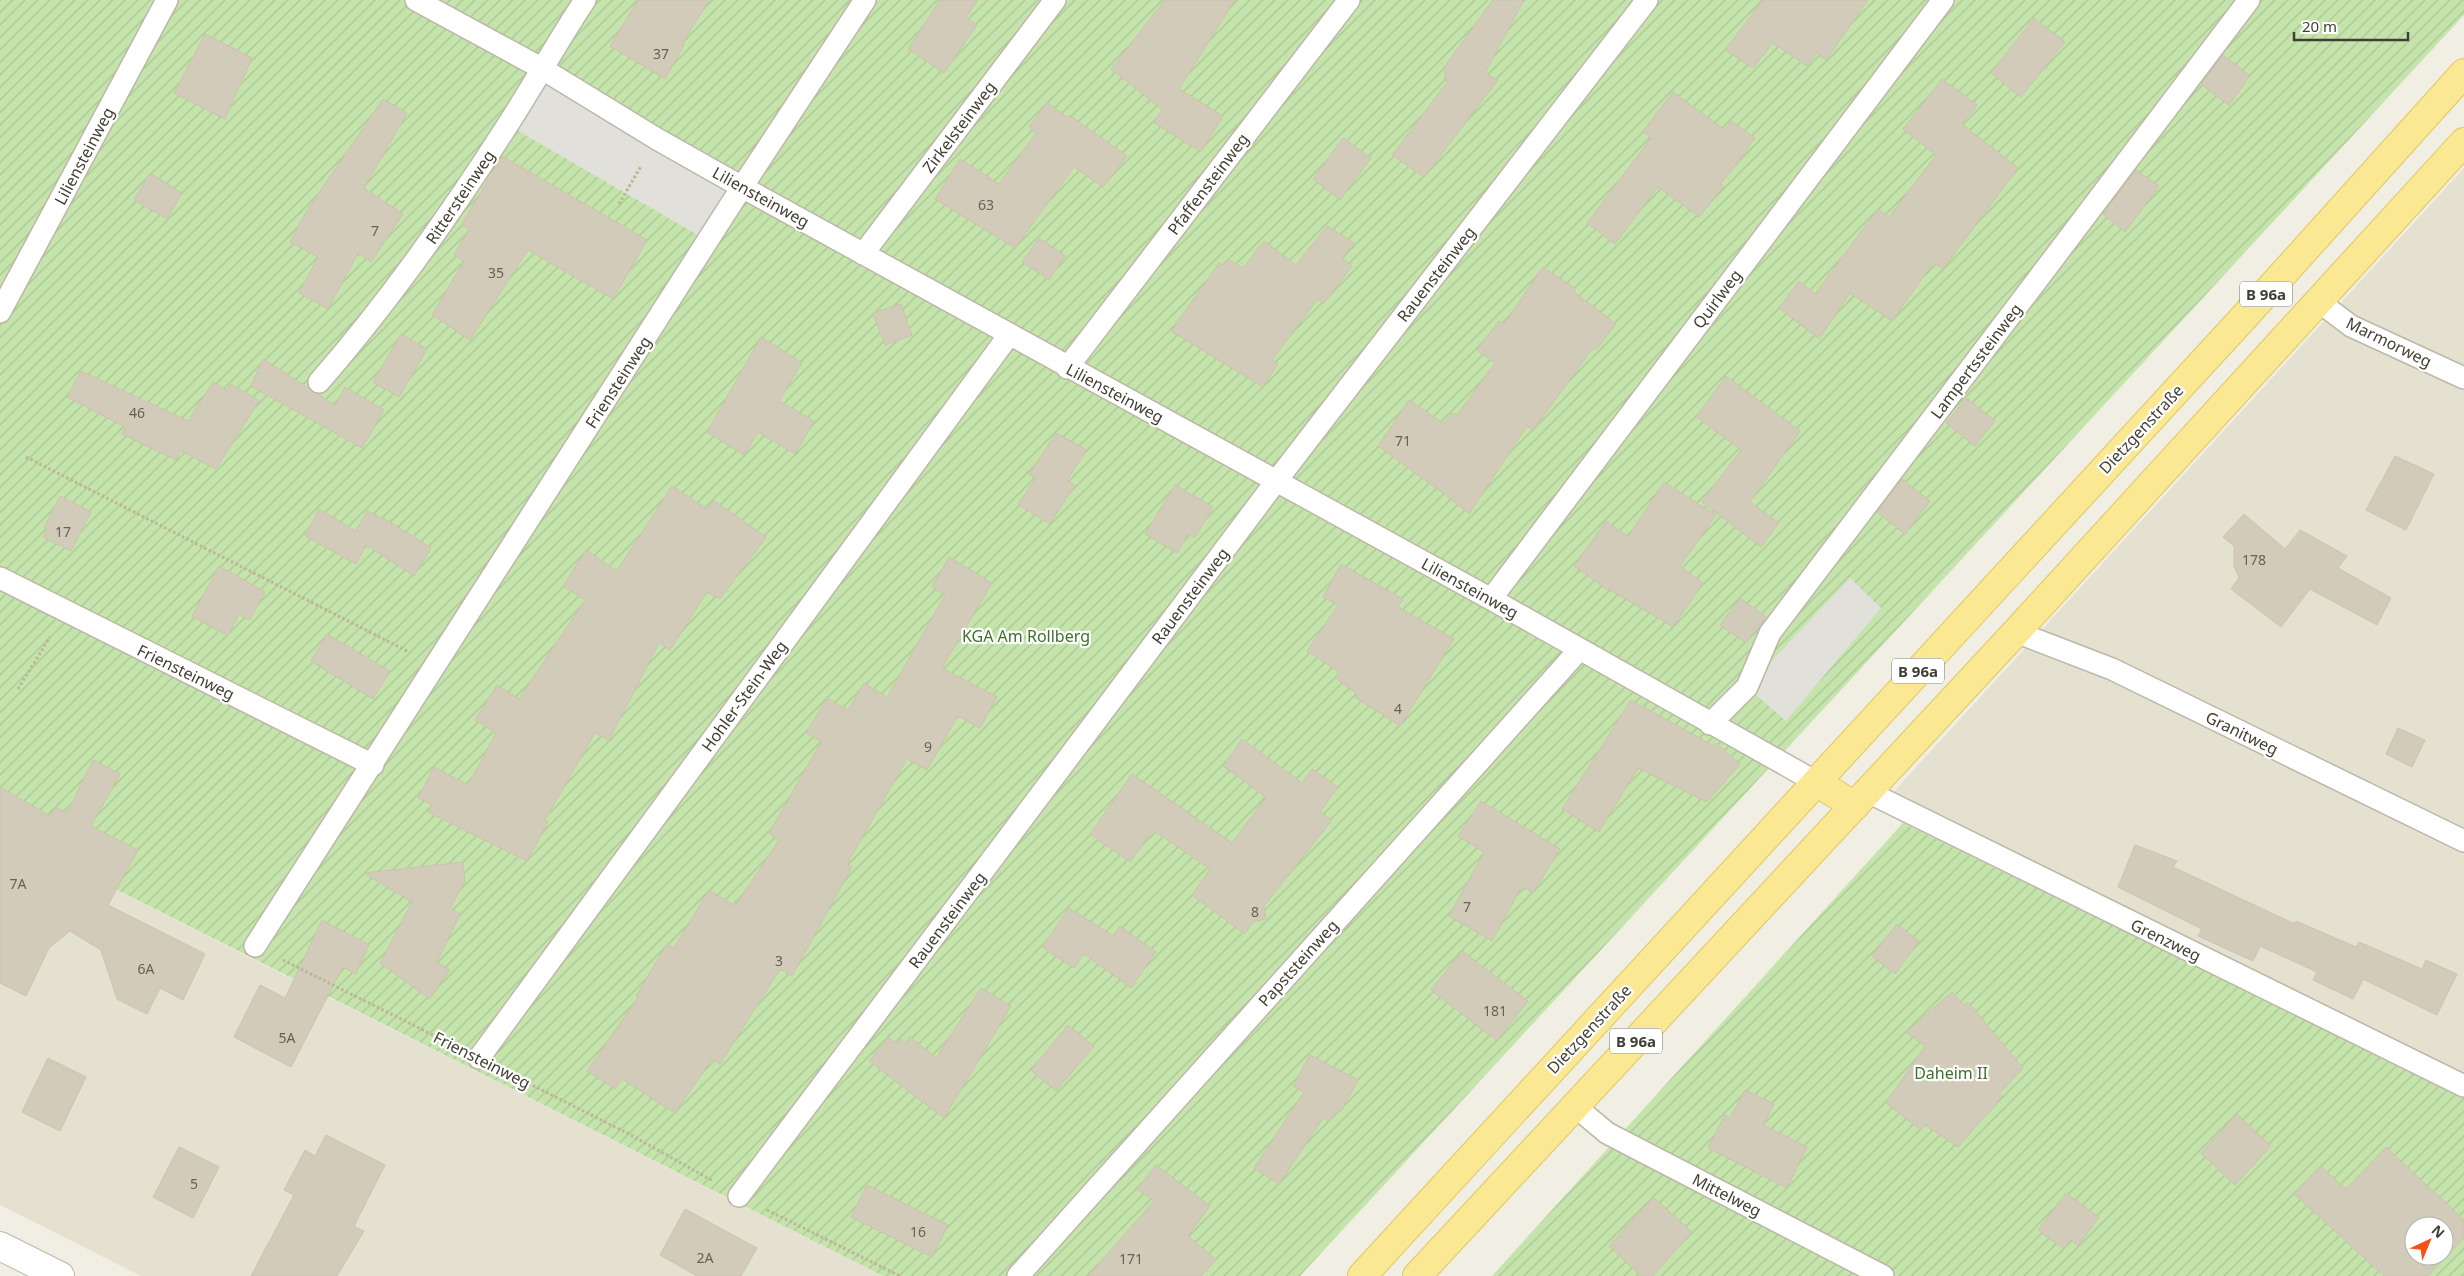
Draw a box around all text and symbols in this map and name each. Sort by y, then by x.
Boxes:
scale bar [2294,10,2408,42]
text: 20 m [2302,16,2337,36]
house number: 37 [653,44,669,63]
street label: Zirkelsteinweg [917,77,1001,177]
street label: Liliensteinweg [49,103,119,209]
street label: Pfaffensteinweg [1162,129,1254,239]
street label: Rittersteinweg [420,146,500,248]
street label: Liliensteinweg [709,161,813,233]
house number: 63 [978,195,994,214]
house number: 7 [371,221,379,240]
street label: Rauensteinweg [1392,222,1480,326]
house number: 35 [488,263,504,282]
street label: Quirlweg [1688,265,1746,333]
road number: B 96a [2240,282,2292,306]
street label: Lampertssteinweg [1925,299,2027,423]
street label: Marmorweg [2342,312,2436,372]
street label: Friensteinweg [580,332,656,432]
street label: Liliensteinweg [1062,358,1168,428]
street label: Dietzgenstraße [2094,380,2188,478]
house number: 46 [129,403,145,422]
house number: 71 [1395,431,1411,450]
house number: 17 [55,522,71,541]
street label: Rauensteinweg [1146,543,1234,649]
house number: 178 [2242,550,2266,569]
street label: Liliensteinweg [1418,552,1522,624]
park label: KGA Am Rollberg [962,625,1090,647]
street label: Hohler-Stein-Weg [696,636,792,756]
street label: Friensteinweg [134,639,238,705]
road number: B 96a [1892,658,1944,684]
house number: 4 [1394,699,1402,718]
street label: Granitweg [2202,706,2282,760]
house number: 9 [924,737,932,756]
street label: Rauensteinweg [903,867,991,973]
house number: 7A [10,874,27,893]
house number: 7 [1463,897,1471,916]
house number: 8 [1251,902,1259,921]
street label: Grenzweg [2127,913,2205,967]
street label: Papststeinweg [1253,915,1343,1011]
house number: 3 [775,951,783,970]
house number: 6A [138,959,155,978]
street label: Dietzgenstraße [1542,980,1636,1078]
house number: 181 [1483,1001,1507,1020]
street label: Friensteinweg [430,1026,534,1094]
house number: 5A [279,1028,296,1047]
road number: B 96a [1610,1028,1662,1054]
park label: Daheim II [1914,1062,1988,1084]
street label: Mittelweg [1689,1168,1765,1222]
house number: 5 [190,1174,198,1193]
north arrow [2404,1216,2454,1266]
text: N [2428,1220,2449,1242]
house number: 16 [910,1222,926,1241]
house number: 2A [697,1248,714,1267]
house number: 171 [1119,1249,1143,1268]

